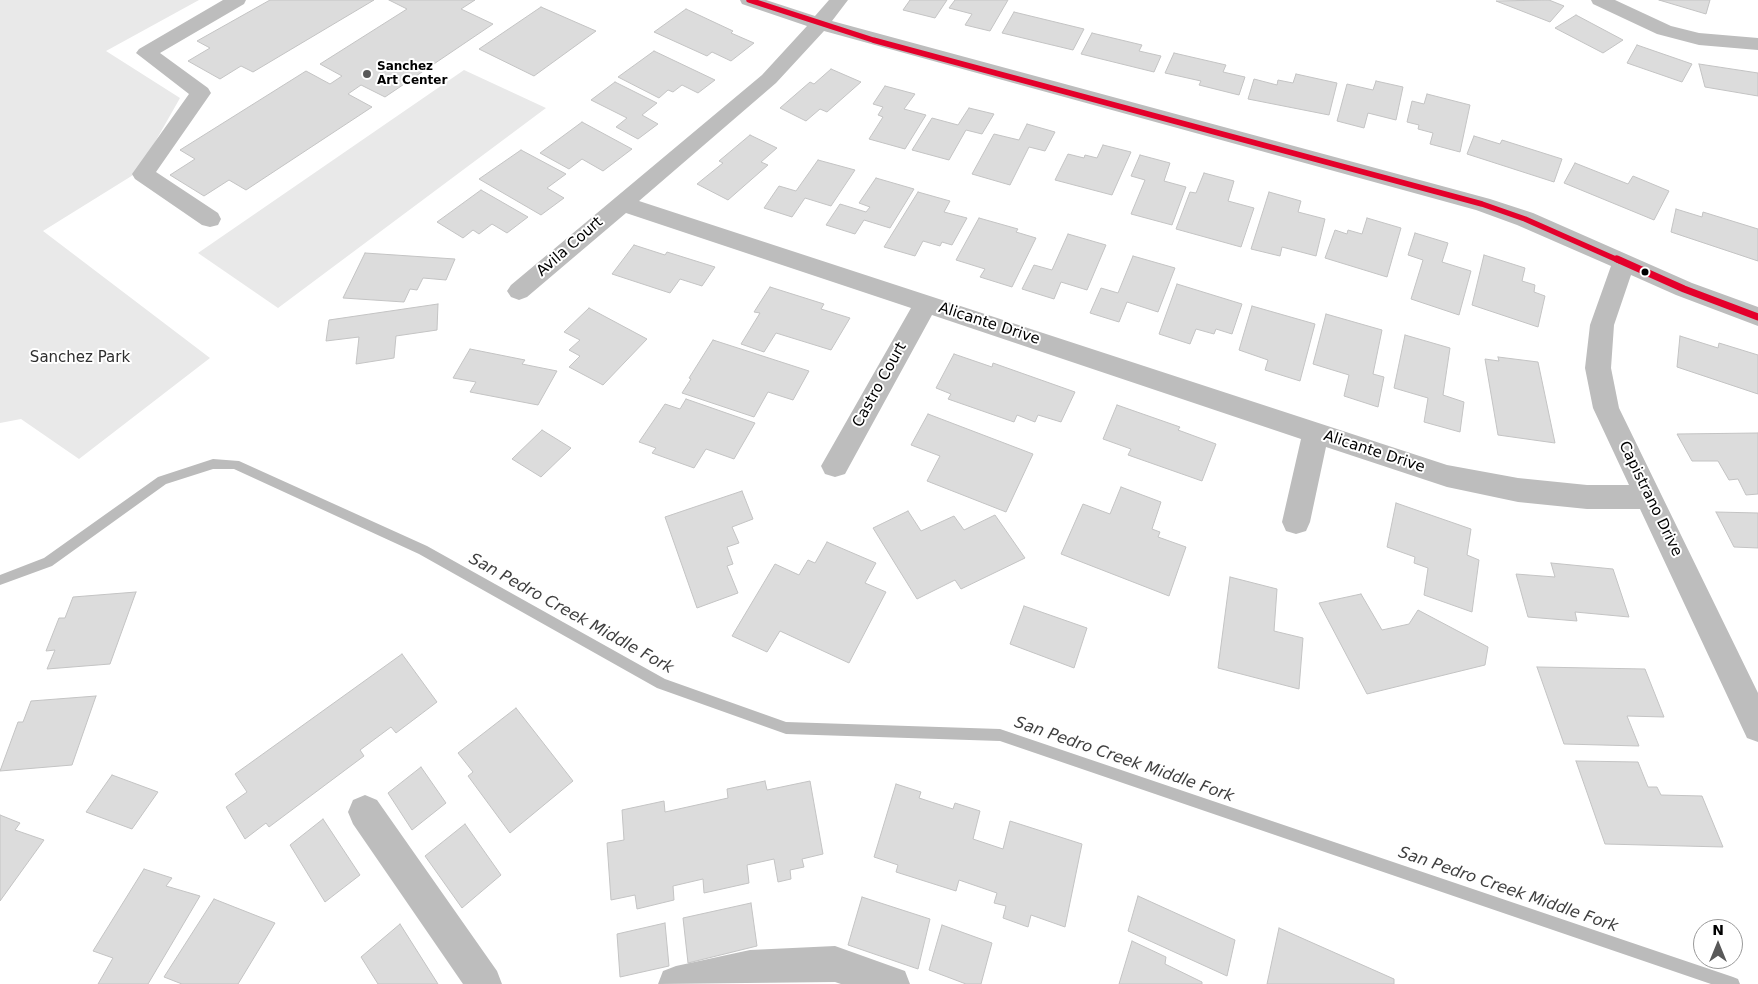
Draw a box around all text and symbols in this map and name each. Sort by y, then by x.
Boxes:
place label: Sanchez Art Center [377,60,447,88]
marker: Sanchez Art Center [361,68,373,80]
street label: Avila Court [533,213,607,281]
unlabelled marker [1640,267,1650,277]
street label: Alicante Drive [936,299,1042,349]
street label: Castro Court [849,339,911,431]
park label: Sanchez Park [30,349,130,367]
street label: Alicante Drive [1321,427,1427,477]
street label: Capistrano Drive [1614,438,1686,560]
water label: San Pedro Creek Middle Fork [465,550,677,678]
water label: San Pedro Creek Middle Fork [1012,713,1236,807]
water label: San Pedro Creek Middle Fork [1396,843,1620,937]
north arrow [1693,919,1743,969]
text: N [1712,922,1724,938]

